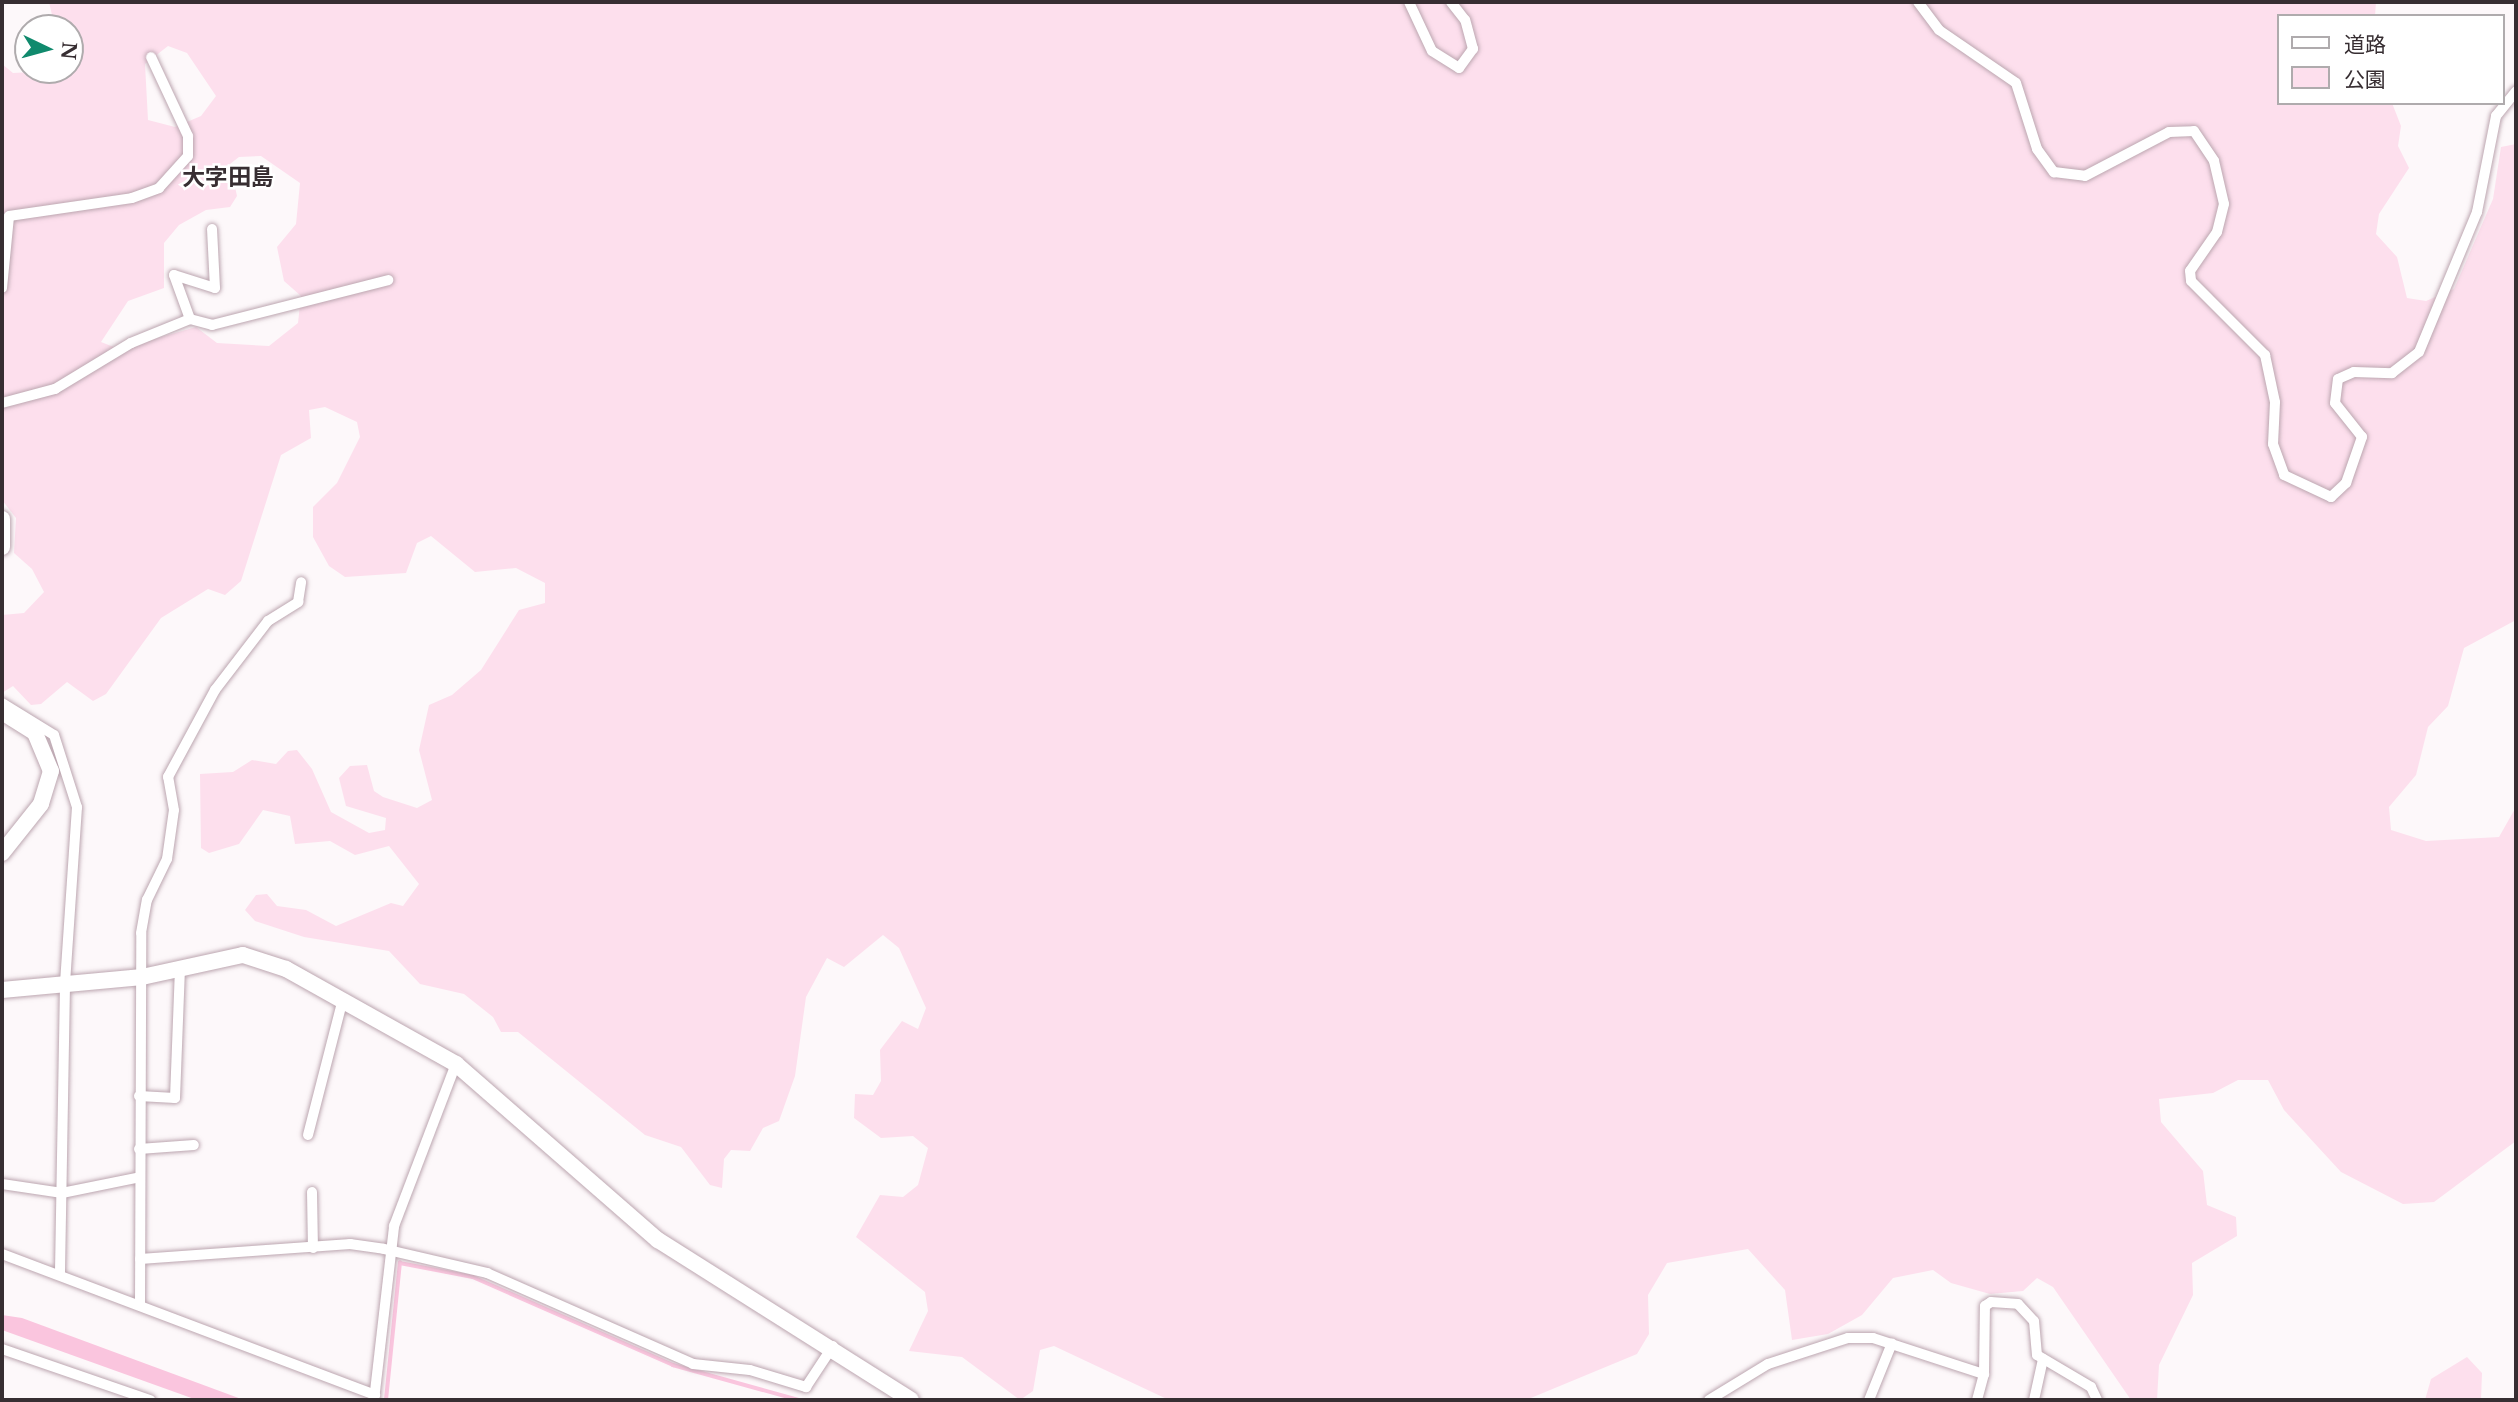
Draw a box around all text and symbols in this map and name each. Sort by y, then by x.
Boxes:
north arrow [14,14,84,84]
legend [2276,14,2504,105]
text: 道路 [2344,32,2386,58]
text: N [56,41,81,61]
text: 公園 [2344,67,2386,93]
district label: 大字田島 [182,163,274,191]

